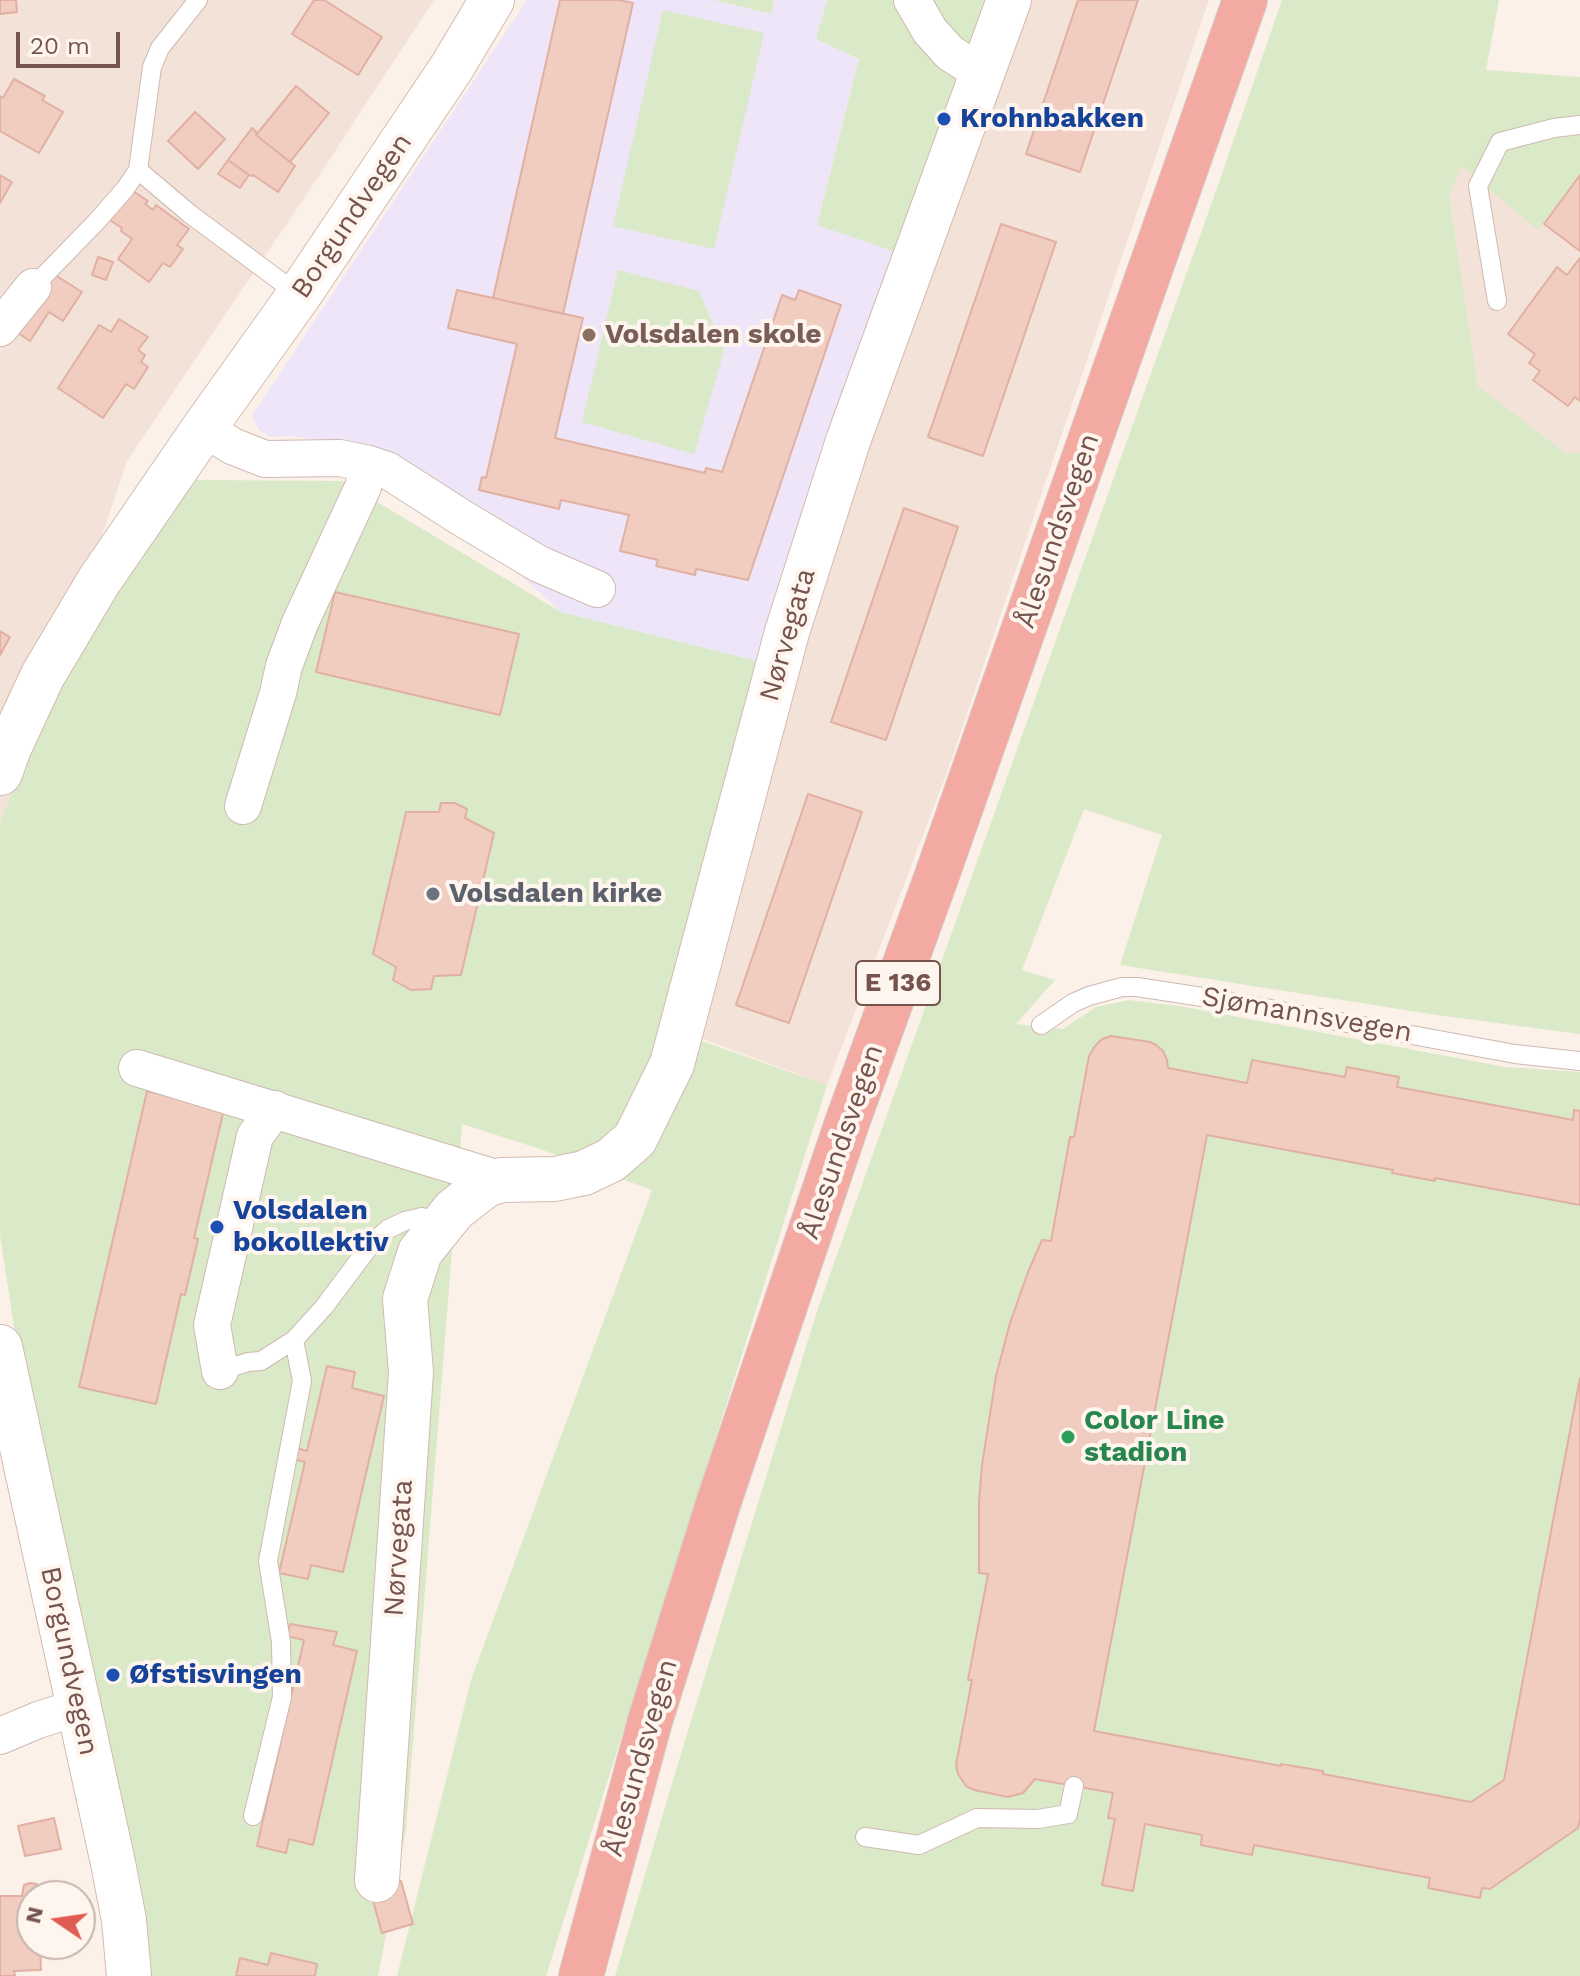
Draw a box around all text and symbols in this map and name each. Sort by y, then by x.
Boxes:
scale bar [20,16,124,66]
text: 20 m [30,32,90,60]
place label: Krohnbakken [960,102,1144,136]
marker: Krohnbakken [935,110,953,128]
street label: Borgundvegen [284,127,420,305]
place label: Volsdalen skole [605,318,821,352]
marker: Volsdalen skole [580,326,598,344]
street label: Ålesundsvegen [1009,429,1107,633]
street label: Nørvegata [753,565,823,705]
place label: Volsdalen kirke [449,877,662,911]
marker: Volsdalen kirke [424,885,442,903]
road number: E 136 [856,961,940,1005]
street label: Sjømannsvegen [1199,980,1415,1050]
street label: Ålesundsvegen [793,1040,891,1244]
place label: Volsdalen bokollektiv [233,1194,389,1260]
marker: Volsdalen bokollektiv [208,1218,226,1236]
place label: Color Line stadion [1084,1404,1224,1470]
marker: Color Line stadion [1059,1428,1077,1446]
street label: Nørvegata [377,1478,421,1618]
street label: Borgundvegen [33,1564,105,1758]
street label: Ålesundsvegen [597,1656,685,1860]
place label: Øfstisvingen [129,1658,302,1692]
marker: Øfstisvingen [104,1666,122,1684]
north arrow [16,1880,96,1960]
text: N [20,1904,48,1926]

